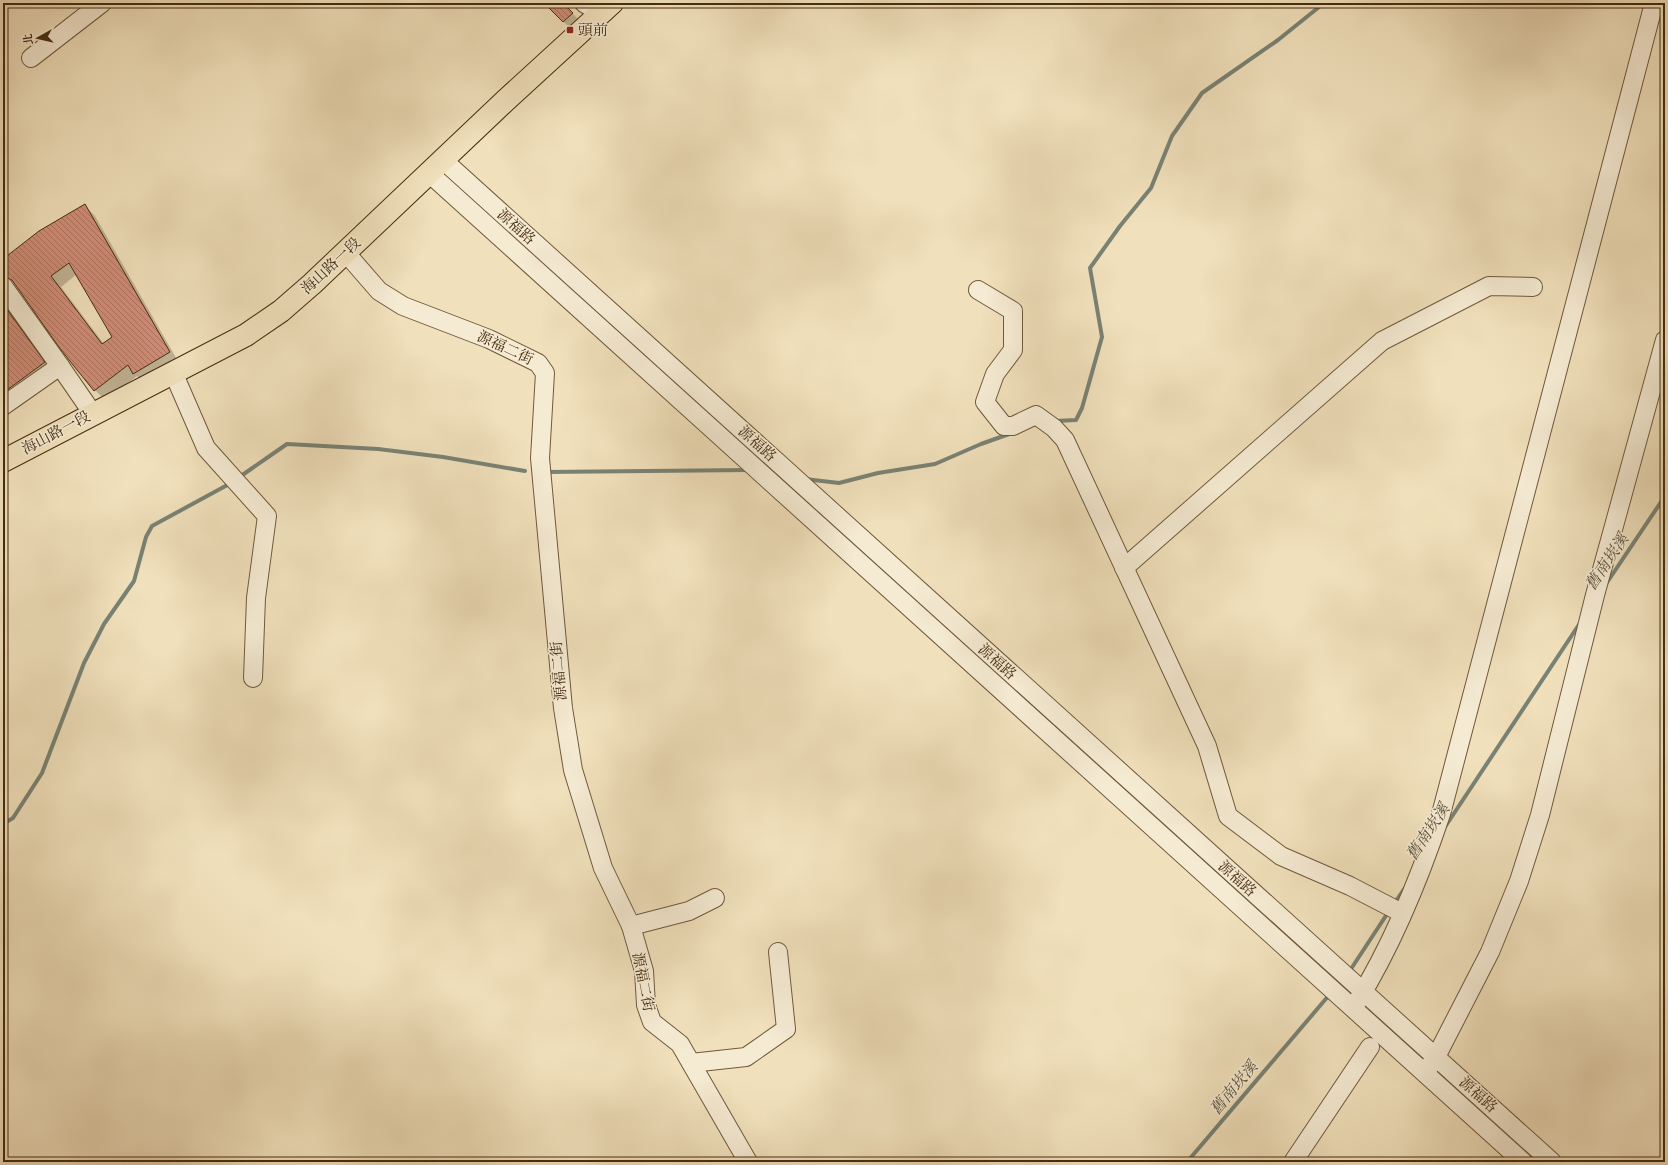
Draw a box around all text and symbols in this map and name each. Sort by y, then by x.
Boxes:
north arrow [18,18,58,58]
place label: 頭前 [578,21,608,40]
marker: 頭前 [565,25,575,35]
text: 北 [21,33,37,46]
street label: 源福路 [493,205,539,249]
street label: 海山路一段 [297,233,365,299]
street label: 源福二街 [474,327,536,369]
street label: 海山路一段 [18,407,94,459]
street label: 源福路 [734,422,780,466]
water label: 舊南崁溪 [1581,528,1634,594]
street label: 源福二街 [547,640,571,702]
street label: 源福路 [974,640,1020,684]
water label: 舊南崁溪 [1402,798,1455,864]
street label: 源福路 [1214,857,1260,901]
street label: 源福二街 [628,951,658,1013]
water label: 舊南崁溪 [1206,1056,1264,1119]
street label: 源福路 [1455,1073,1501,1117]

